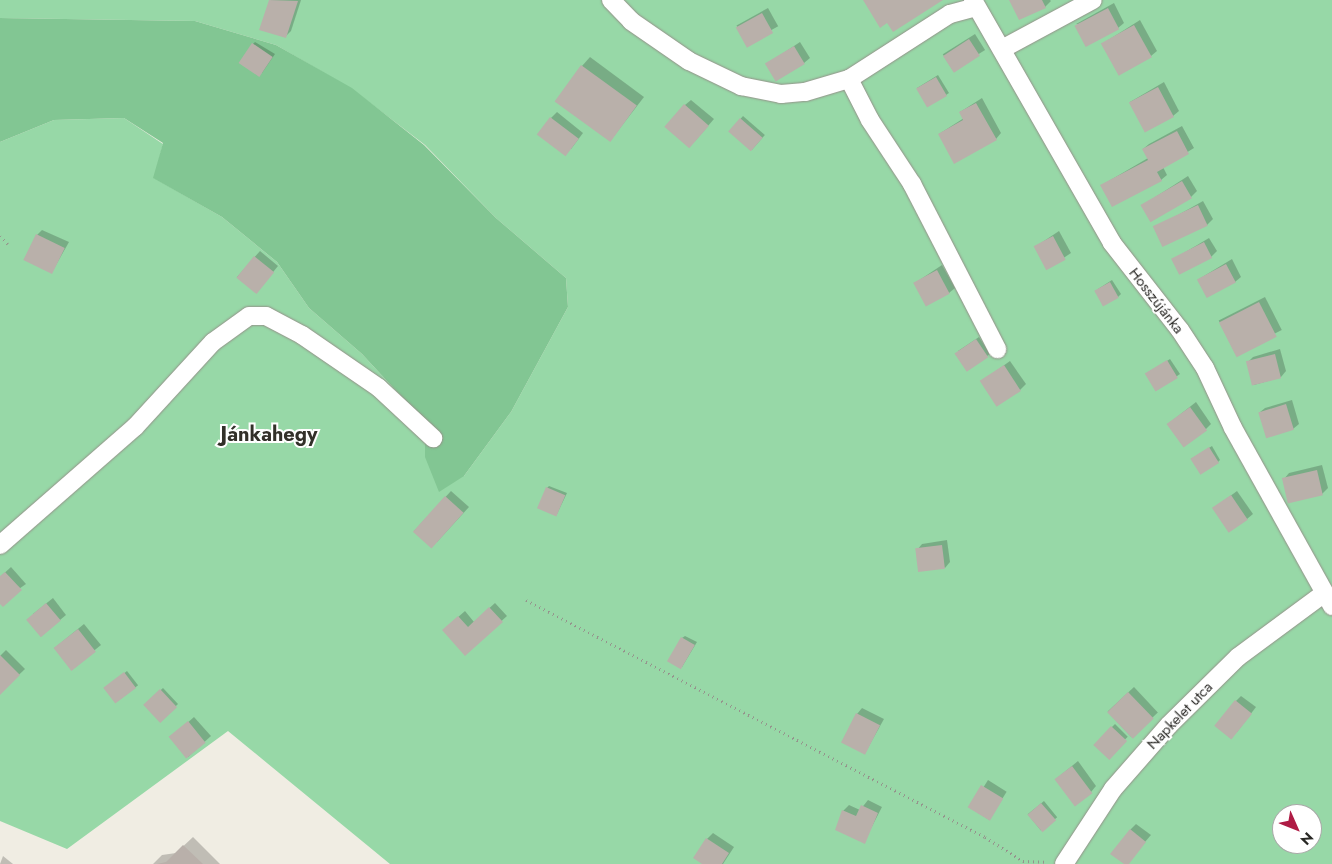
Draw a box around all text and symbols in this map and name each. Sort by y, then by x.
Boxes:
street label: Hosszújánka [1125,265,1187,337]
district label: Jánkahegy [221,422,317,446]
street label: Napkelet utca [1143,679,1217,753]
north arrow [1272,804,1322,854]
text: N [1296,828,1318,850]

